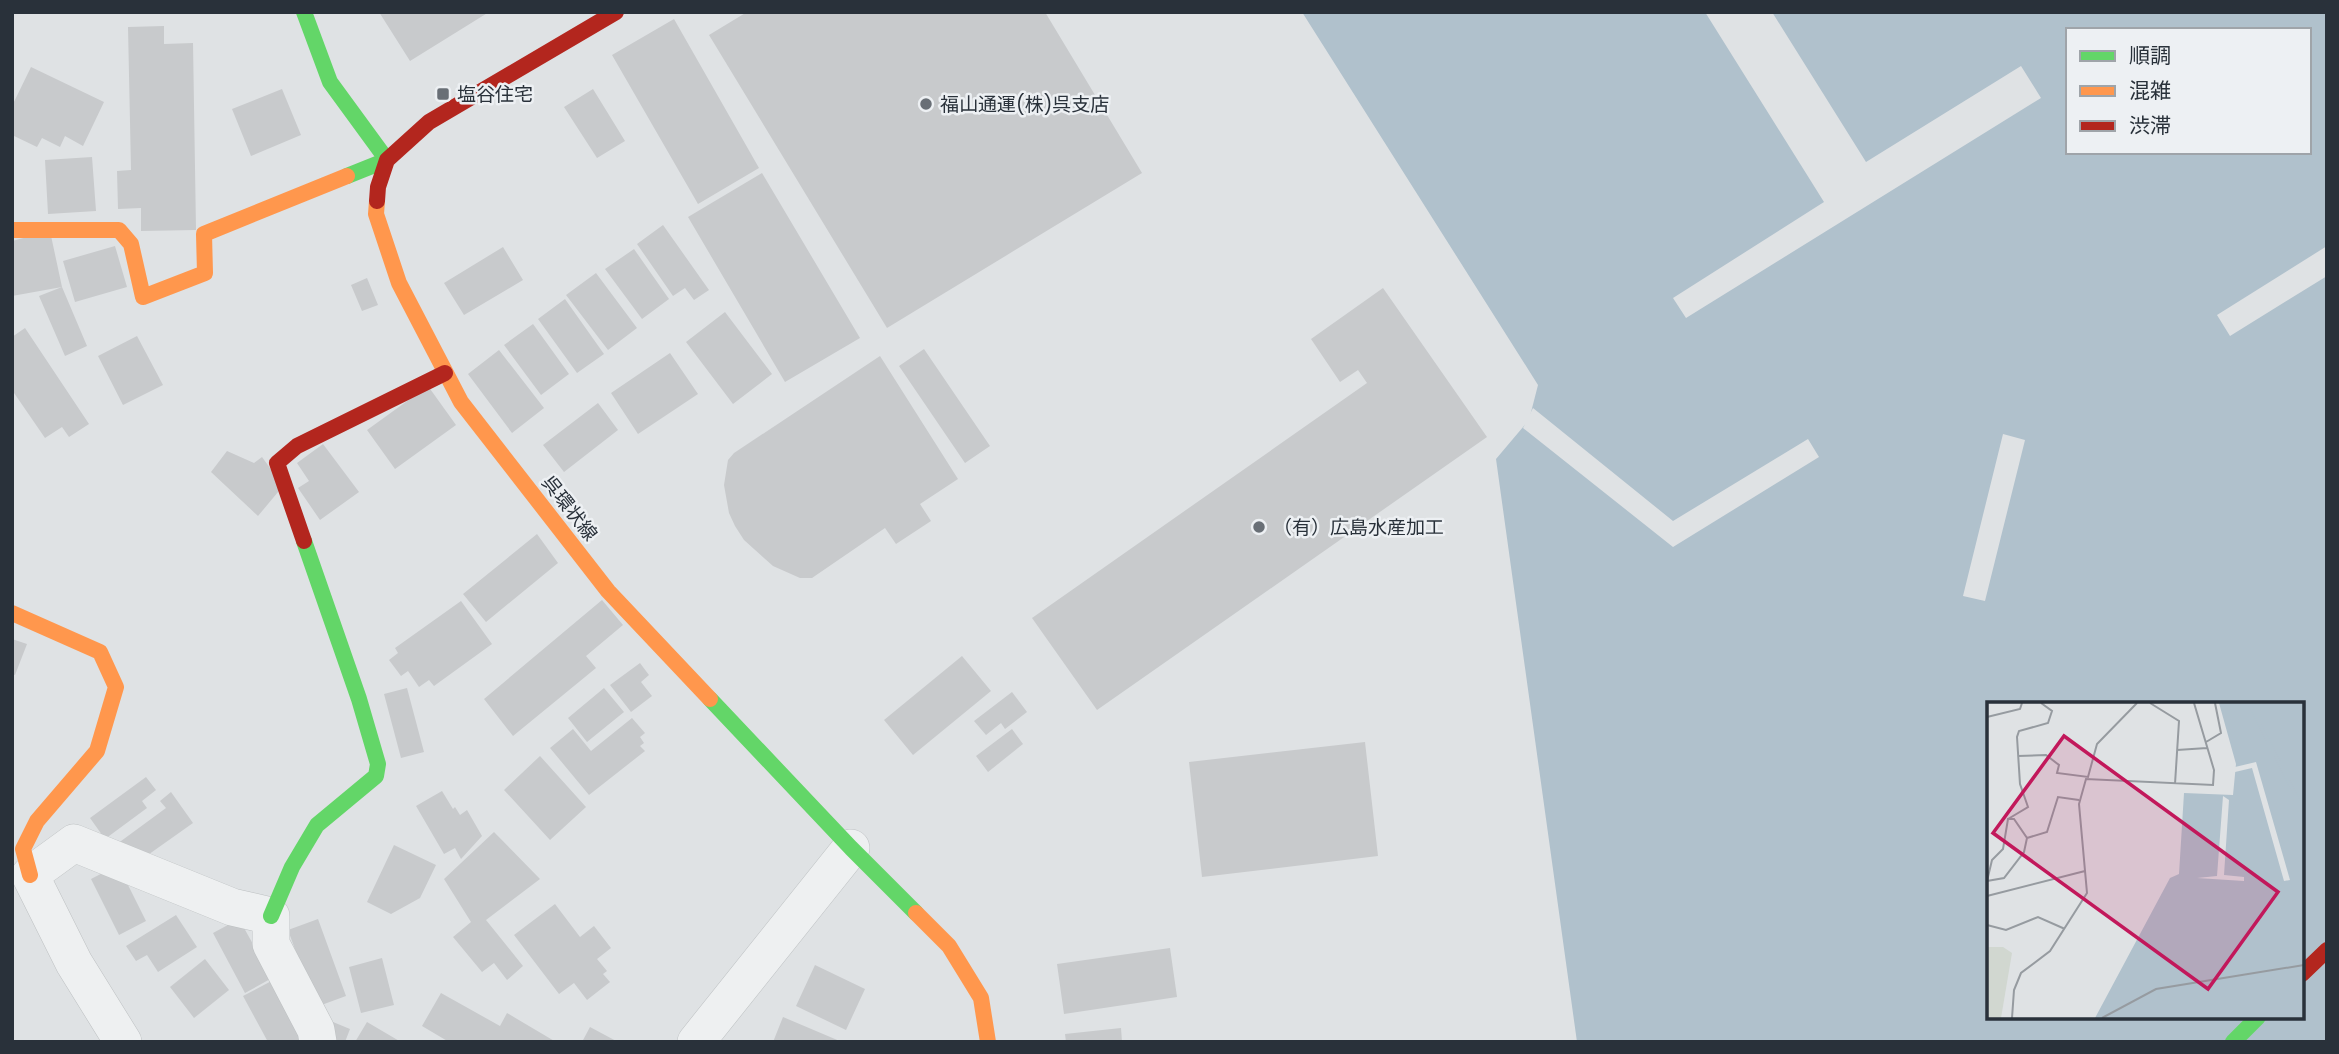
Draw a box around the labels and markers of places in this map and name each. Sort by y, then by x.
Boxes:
place label: 塩谷住宅 [457,81,533,108]
marker: 塩谷住宅 [435,86,451,102]
place label: 福山通運(株)呉支店 [940,91,1109,118]
marker: 福山通運(株)呉支店 [918,96,934,112]
place label: （有）広島水産加工 [1273,514,1444,541]
marker: （有）広島水産加工 [1251,519,1267,535]

